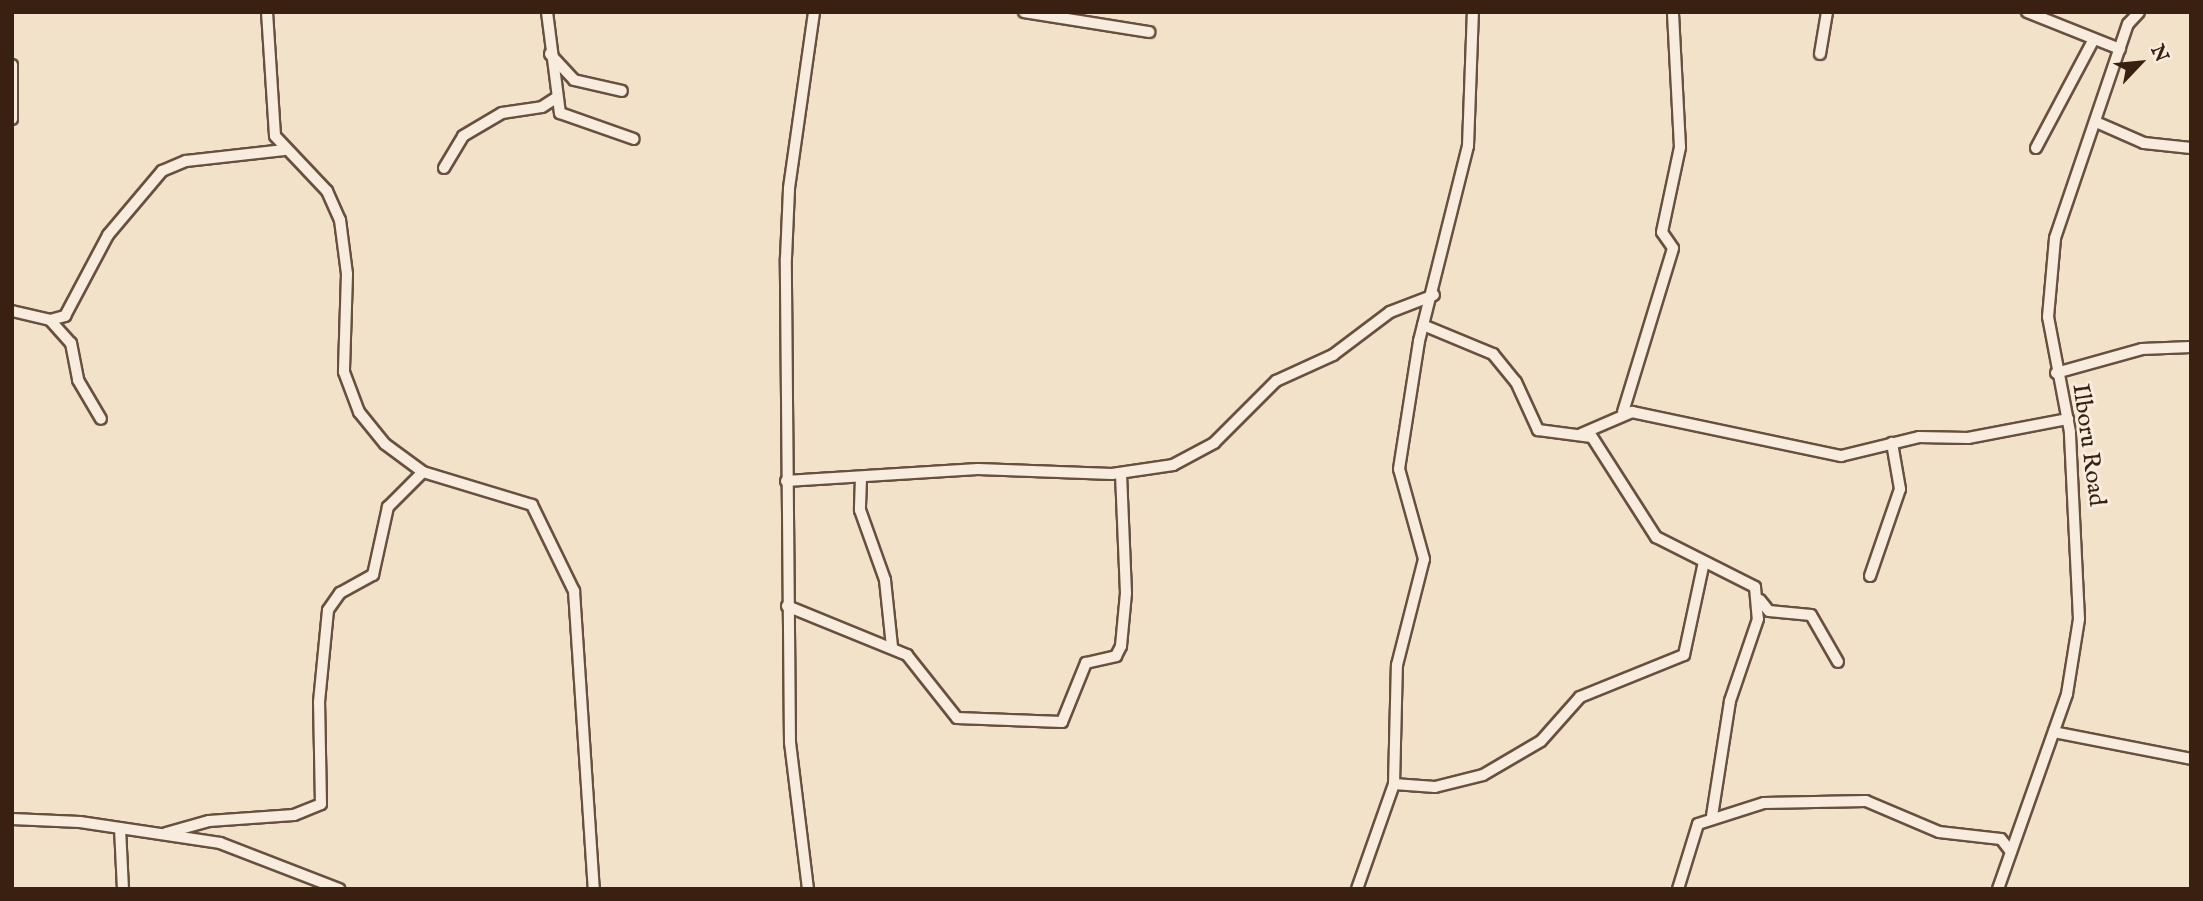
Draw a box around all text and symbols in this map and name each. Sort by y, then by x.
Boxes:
north arrow [2105,28,2175,98]
text: N [2144,41,2173,66]
street label: Ilboru Road [2065,382,2111,508]

